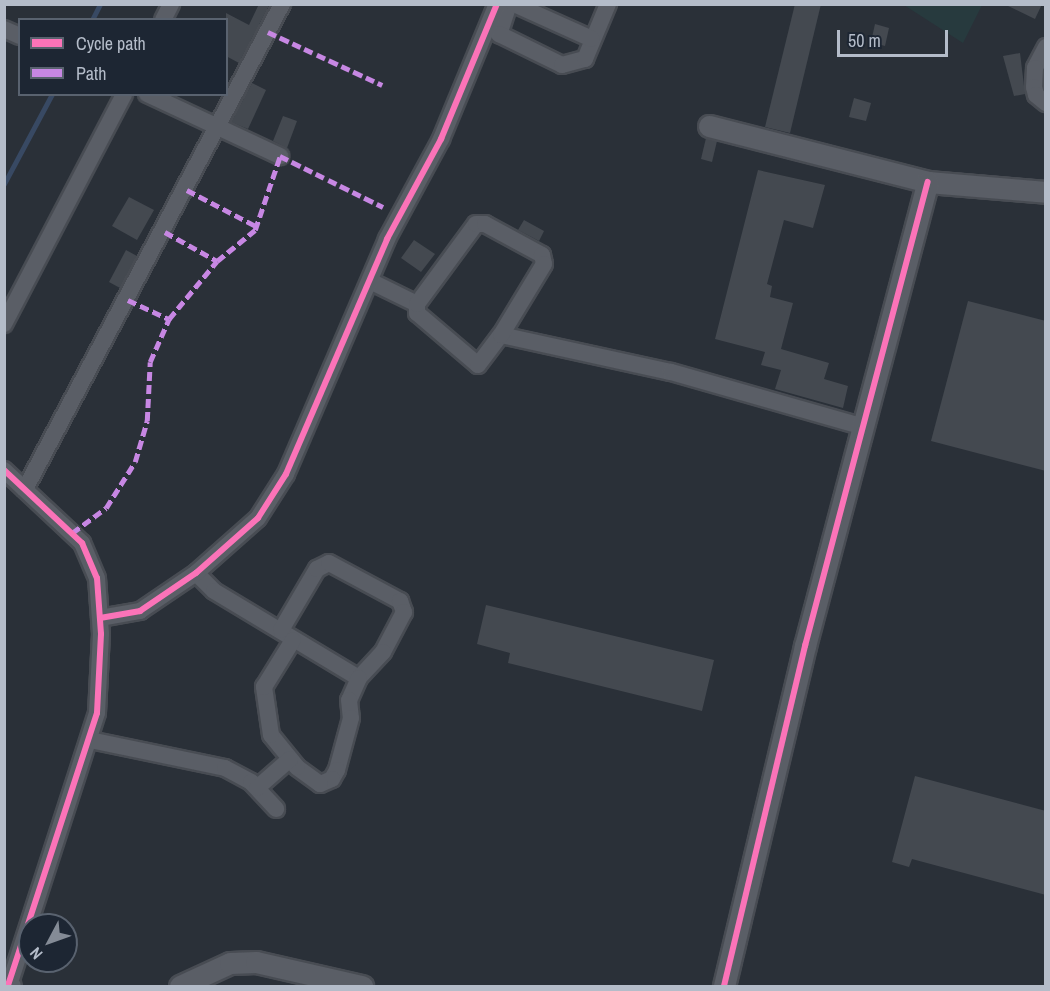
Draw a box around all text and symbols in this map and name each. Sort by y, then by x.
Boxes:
legend [18,18,228,96]
scale bar [840,18,951,56]
text: 50 m [848,28,881,53]
text: Cycle path [76,31,146,56]
text: Path [76,61,106,86]
north arrow [18,913,78,973]
text: N [25,943,47,964]

